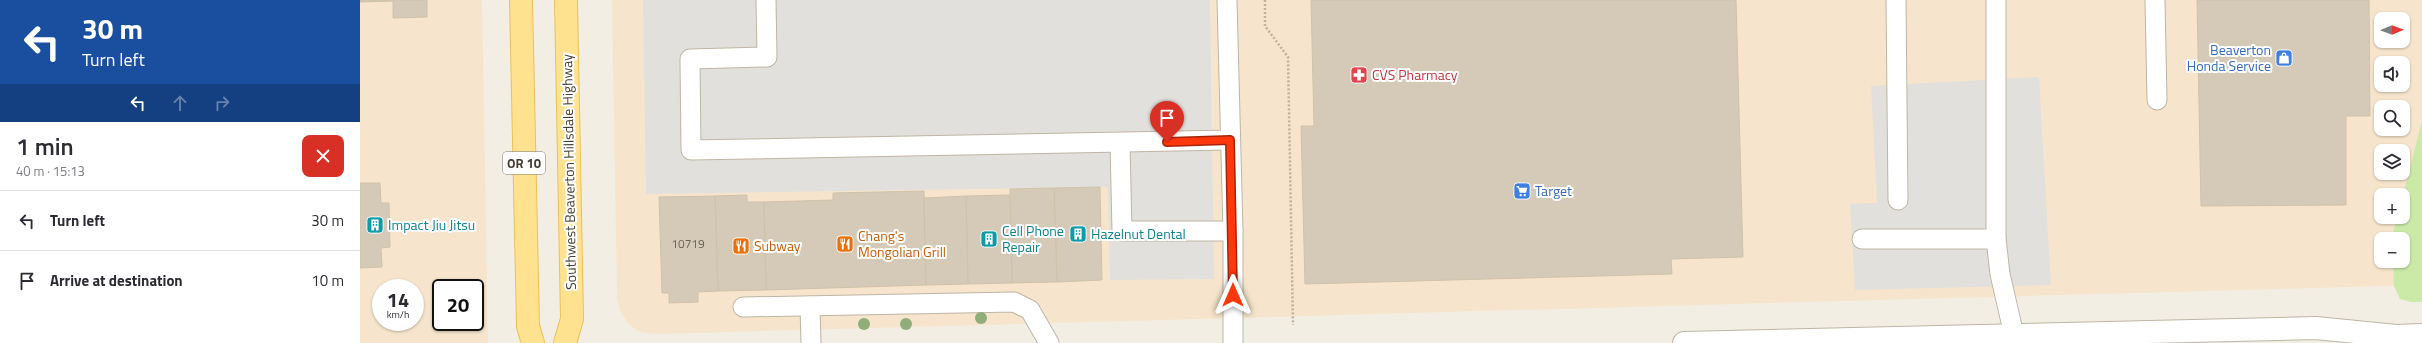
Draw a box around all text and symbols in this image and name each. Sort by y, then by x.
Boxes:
text: 30 m [82,7,143,50]
north arrow [2374,12,2410,48]
map controls [2374,12,2410,268]
icon: left [16,16,68,68]
place label: Beaverton Honda Service [2187,39,2271,76]
text: Turn left [82,46,145,73]
shop icon: Beaverton Honda Service [2274,48,2294,68]
street label: Southwest Beaverton Hillsdale Highway [556,54,581,290]
button: sound [2374,56,2410,92]
place label: CVS Pharmacy [1372,64,1458,85]
pharmacy icon: CVS Pharmacy [1349,65,1369,85]
icon: left [127,92,149,114]
icon: ahead [169,92,191,114]
icon: right [211,92,233,114]
button: search [2374,100,2410,136]
pin [1150,101,1184,142]
icon: arrive [1156,107,1178,129]
text: 1 min [16,128,74,164]
button: close [302,135,344,177]
button: layers [2374,144,2410,180]
road number: OR 10 [503,152,545,174]
text: 40 m · 15:13 [16,161,85,181]
place label: Target [1535,180,1572,201]
supermarket icon: Target [1512,181,1532,201]
button: + [2374,188,2410,224]
text: Turn left [50,209,105,232]
text: 30 m [311,209,344,232]
icon: left [16,210,38,232]
place label: Impact Jiu Jitsu [388,214,475,235]
building icon: Impact Jiu Jitsu [365,215,385,235]
place label: Cell Phone Repair [1002,220,1064,257]
place label: Hazelnut Dental [1091,223,1186,244]
building icon: Hazelnut Dental [1068,224,1088,244]
place label: Chang's Mongolian Grill [858,225,946,262]
building icon: Cell Phone Repair [979,229,999,249]
button: − [2374,232,2410,268]
house number: 10719 [671,234,705,253]
restaurant icon: Chang's Mongolian Grill [835,234,855,254]
place label: Subway [754,235,801,256]
restaurant icon: Subway [731,236,751,256]
text: Arrive at destination [50,269,183,292]
text: 10 m [311,269,344,292]
icon: arrive [16,270,38,292]
position arrow [1212,274,1254,316]
speed limit sign: 20 [432,279,484,331]
text: 14 [387,284,409,315]
text: km/h [387,307,409,322]

